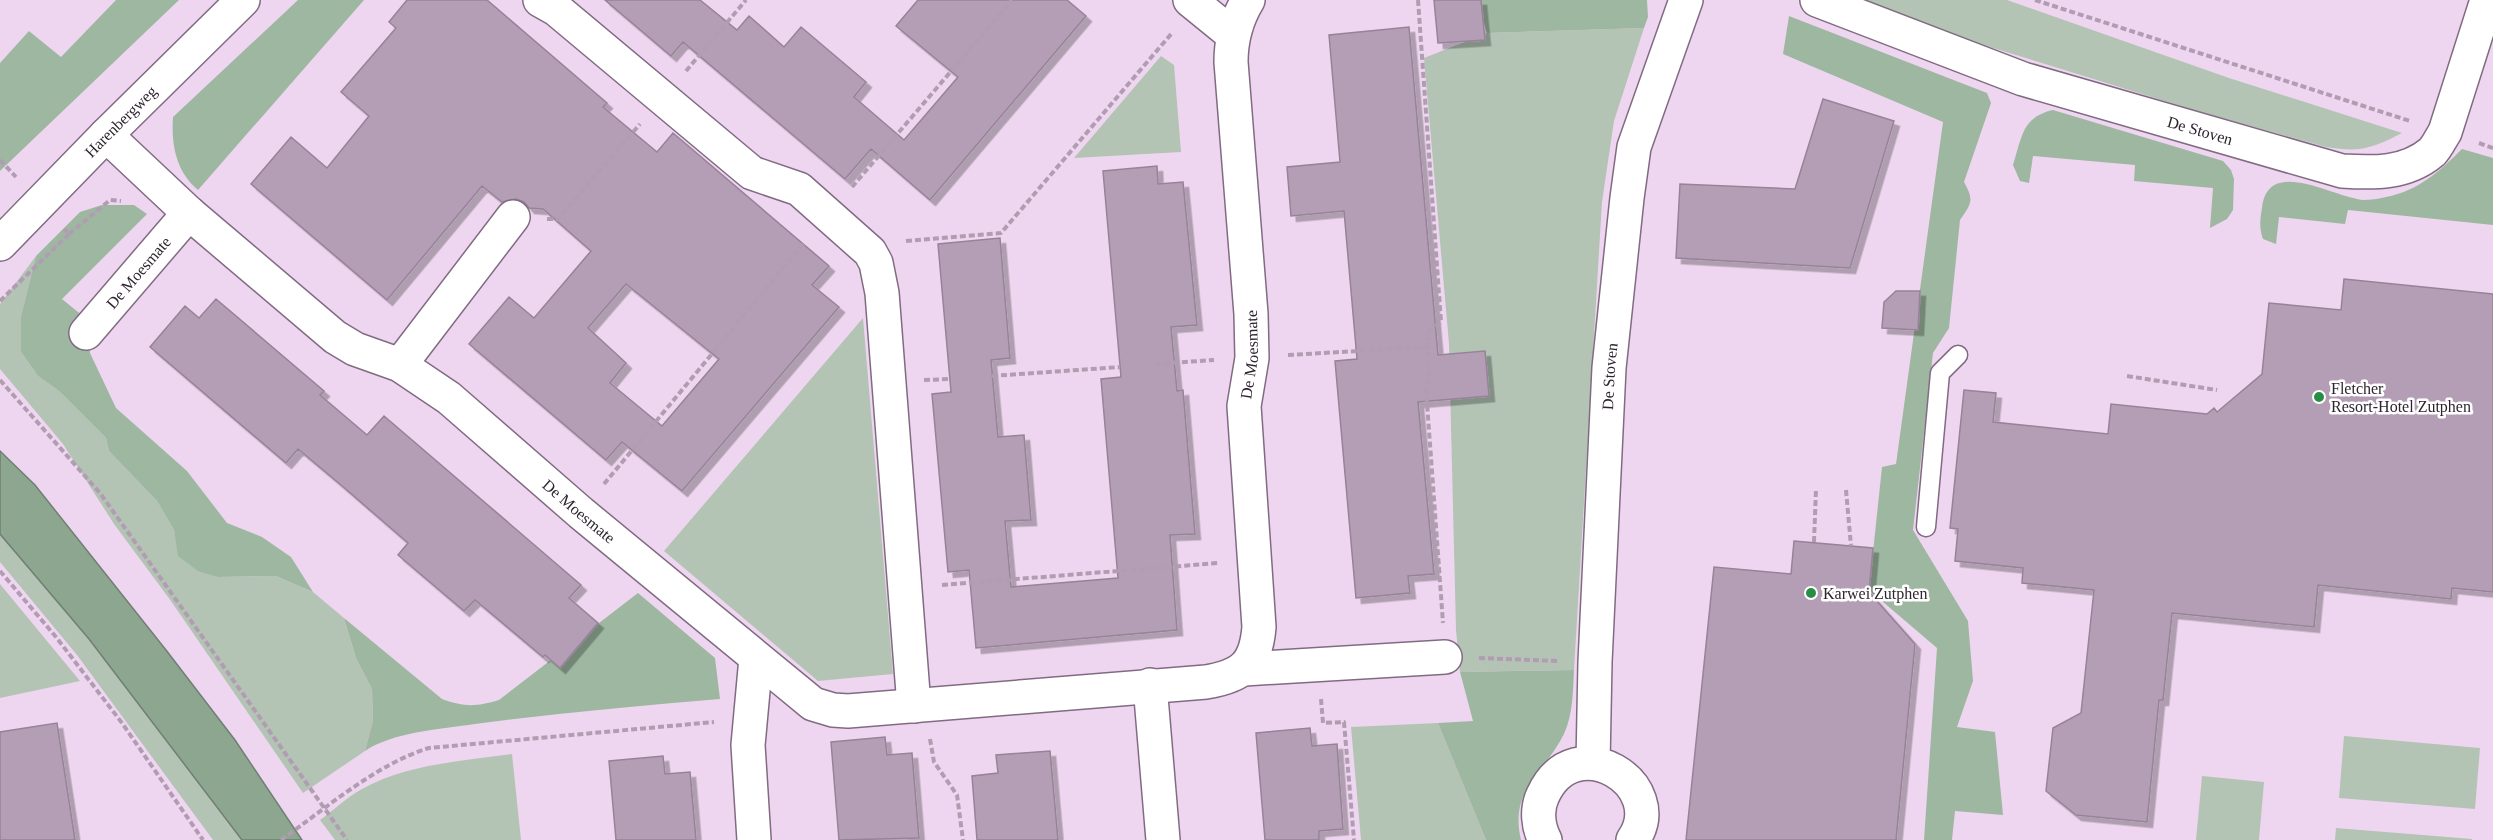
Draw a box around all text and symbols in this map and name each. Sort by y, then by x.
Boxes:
street label: Harenbergweg [81,82,160,160]
street label: De Stoven [2166,113,2235,148]
street label: De Moesmate [103,233,174,312]
street label: De Moesmate [1237,309,1261,400]
street label: De Stoven [1599,342,1620,410]
place label: Fletcher Resort-Hotel Zutphen [2331,380,2471,416]
marker: Fletcher Resort-Hotel Zutphen [2312,390,2326,404]
street label: De Moesmate [540,475,619,546]
place label: Karwei Zutphen [1823,585,1927,603]
marker: Karwei Zutphen [1804,586,1818,600]

